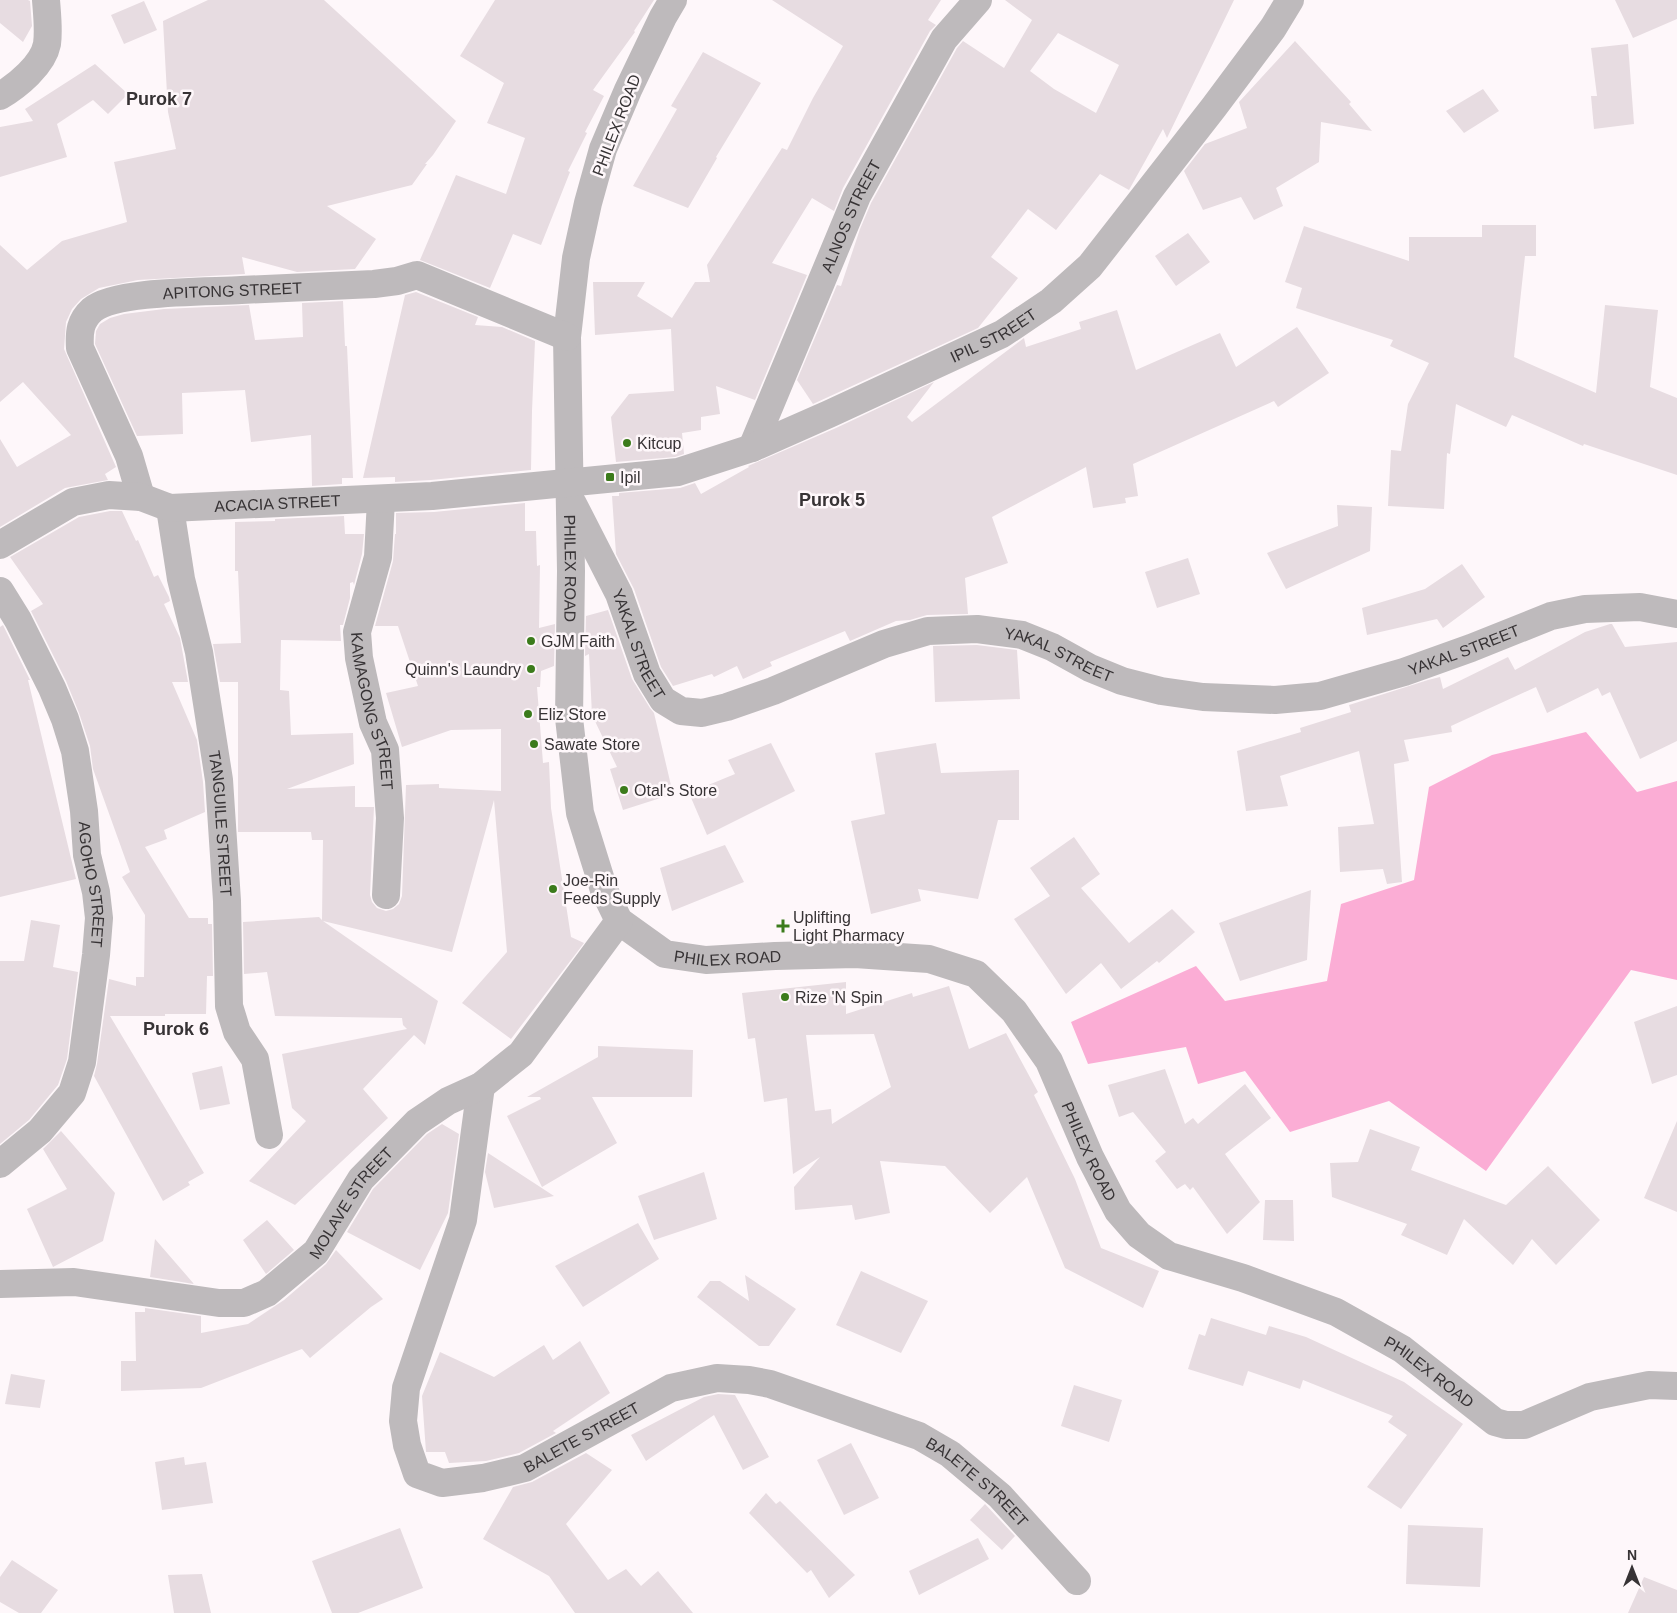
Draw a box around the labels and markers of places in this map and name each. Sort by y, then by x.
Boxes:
place label: Kitcup [637,435,682,452]
marker: Kitcup [621,437,633,449]
place label: Ipil [620,469,640,486]
marker: Ipil [604,471,616,483]
place label: GJM Faith [541,633,615,650]
marker: GJM Faith [525,635,537,647]
place label: Quinn's Laundry [405,661,521,678]
marker: Quinn's Laundry [525,663,537,675]
place label: Eliz Store [538,706,607,723]
marker: Eliz Store [522,708,534,720]
place label: Sawate Store [544,736,640,753]
marker: Sawate Store [528,738,540,750]
place label: Otal's Store [634,782,717,799]
marker: Otal's Store [618,784,630,796]
place label: Joe-Rin Feeds Supply [563,872,661,907]
marker: Joe-Rin Feeds Supply [547,883,559,895]
place label: Uplifting Light Pharmacy [793,909,904,944]
marker: Uplifting Light Pharmacy [777,920,789,932]
place label: Rize 'N Spin [795,989,883,1006]
marker: Rize 'N Spin [779,991,791,1003]

